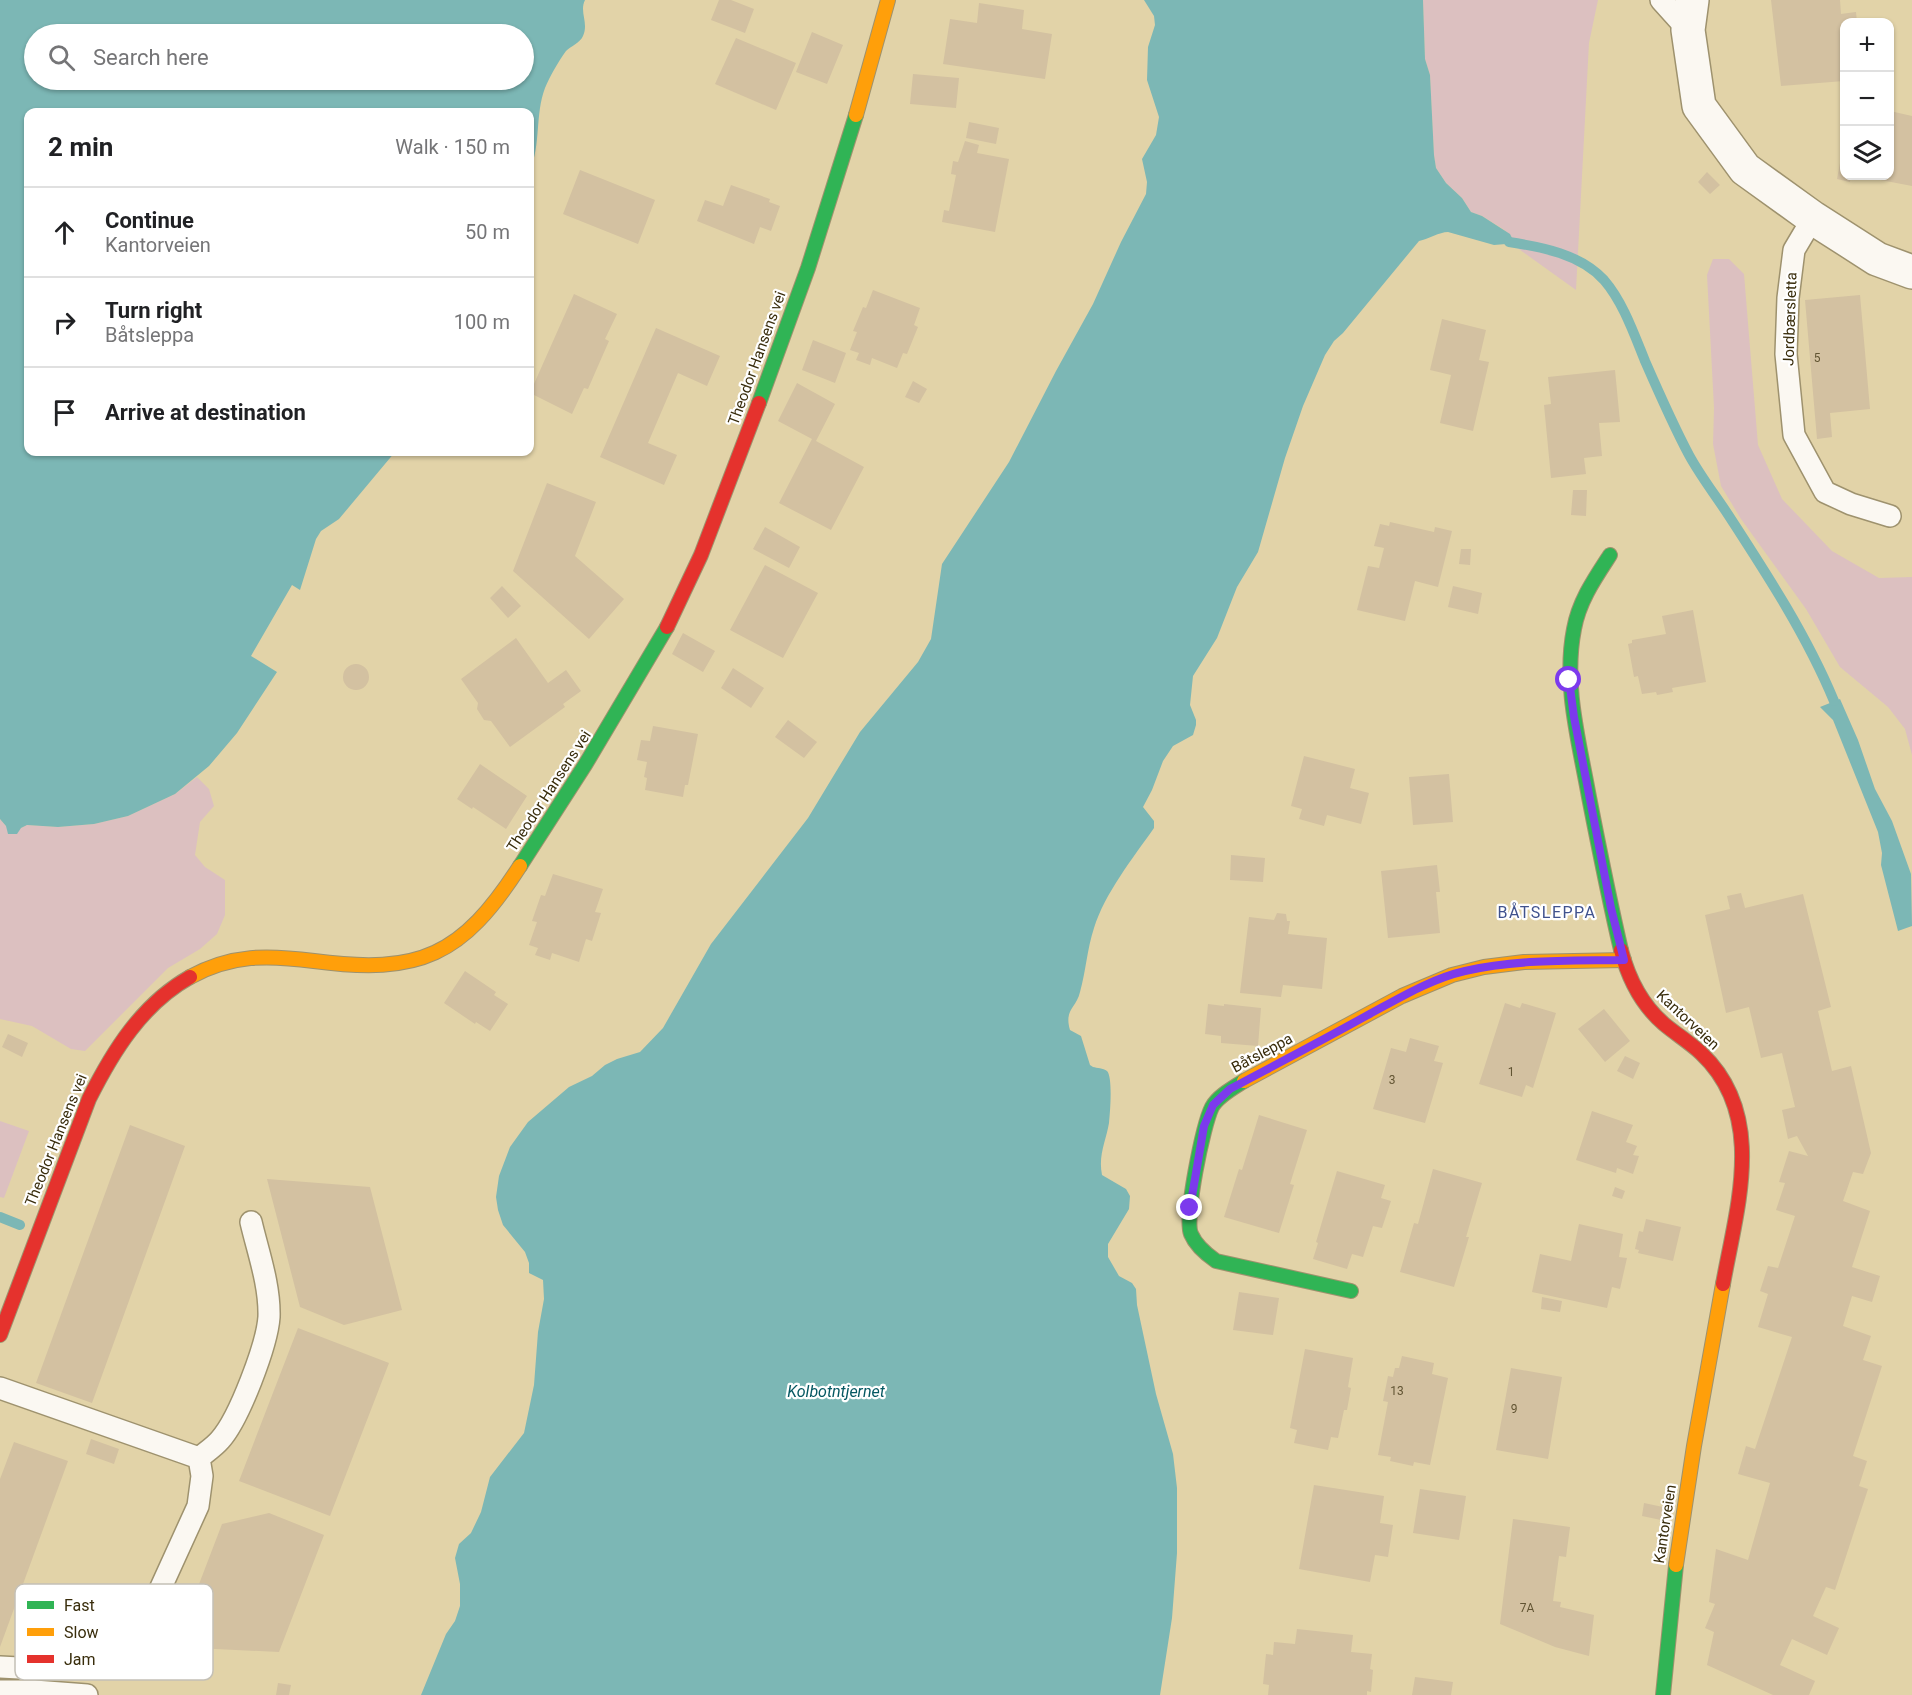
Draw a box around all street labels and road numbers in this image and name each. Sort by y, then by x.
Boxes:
street label: Jordbærsletta [1779,272,1801,366]
street label: Theodor Hansens vei [724,289,790,427]
street label: Theodor Hansens vei [503,727,595,855]
street label: Kantorveien [1653,986,1723,1054]
street label: Båtsleppa [1228,1029,1296,1077]
street label: Theodor Hansens vei [21,1071,91,1209]
street label: Kantorveien [1650,1483,1680,1565]

